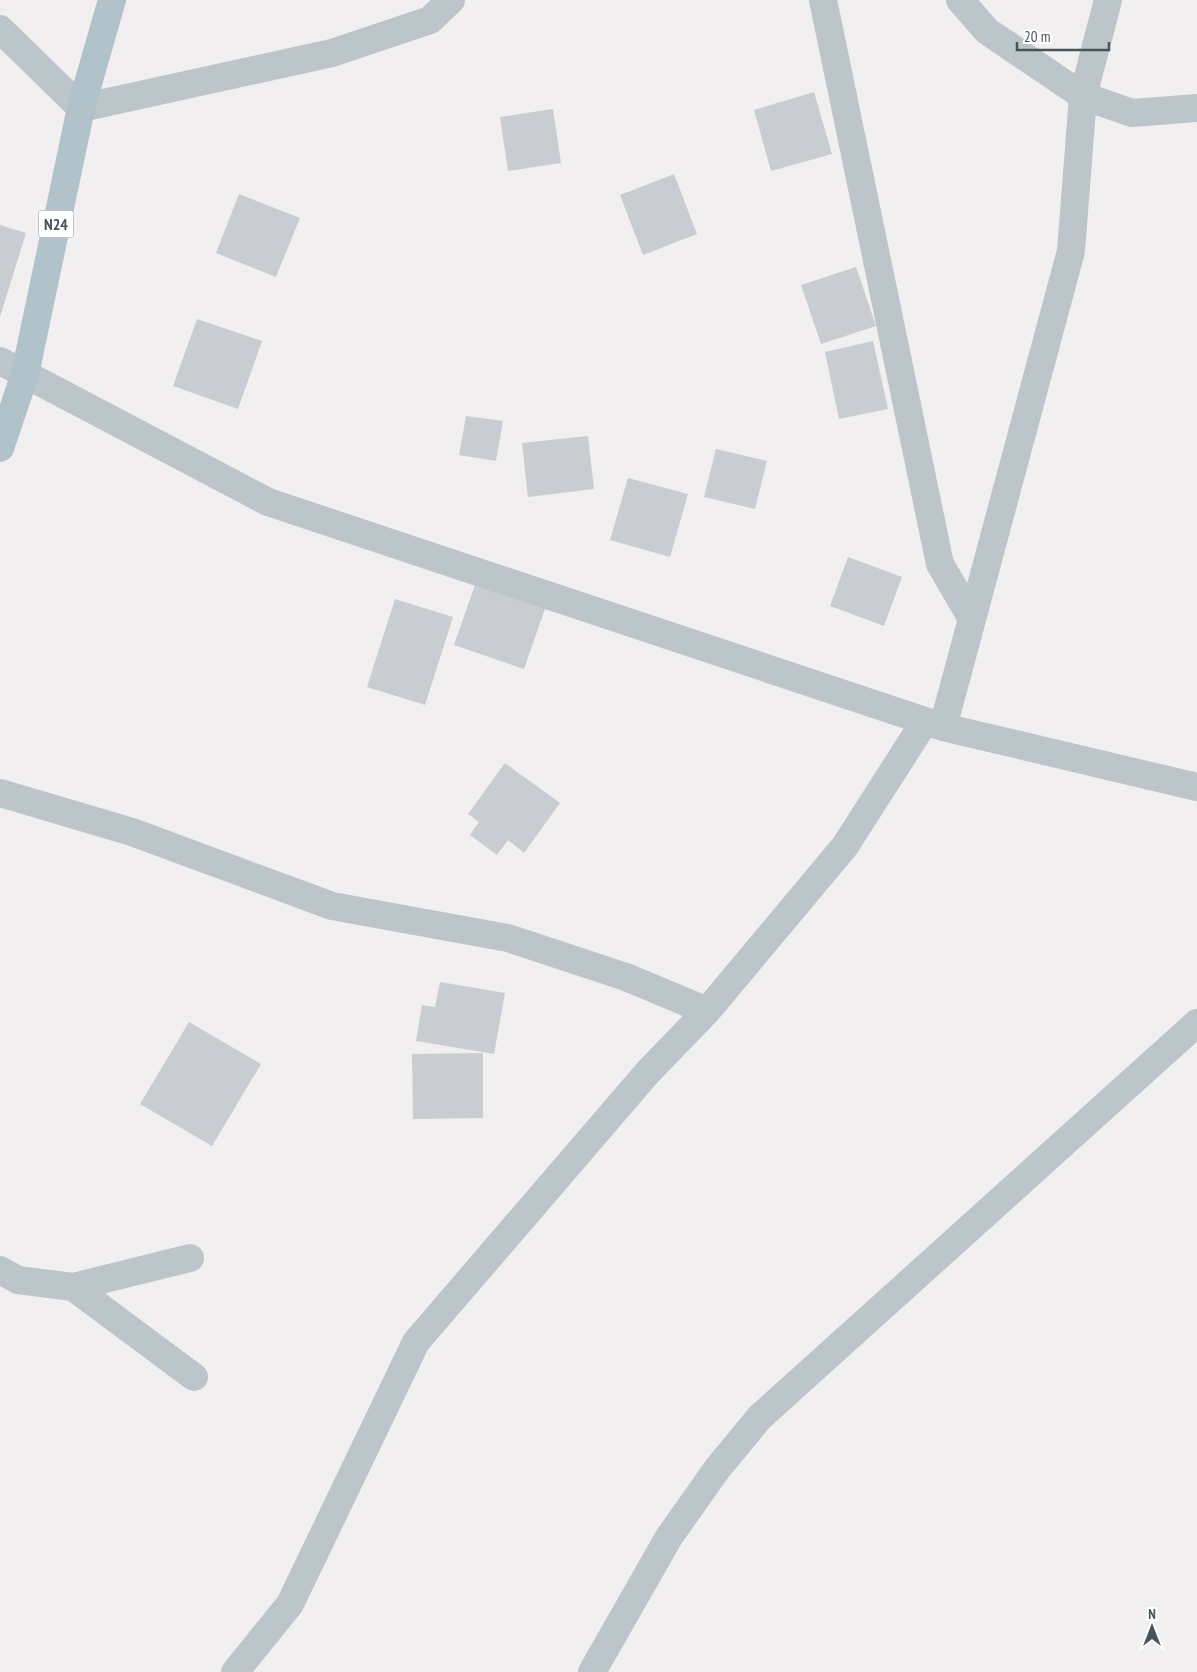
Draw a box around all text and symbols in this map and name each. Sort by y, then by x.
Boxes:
scale bar [1017,20,1110,52]
text: 20 m [1024,27,1050,46]
road number: N24 [38,210,74,238]
north arrow [1127,1602,1177,1652]
text: N [1148,1605,1156,1623]

